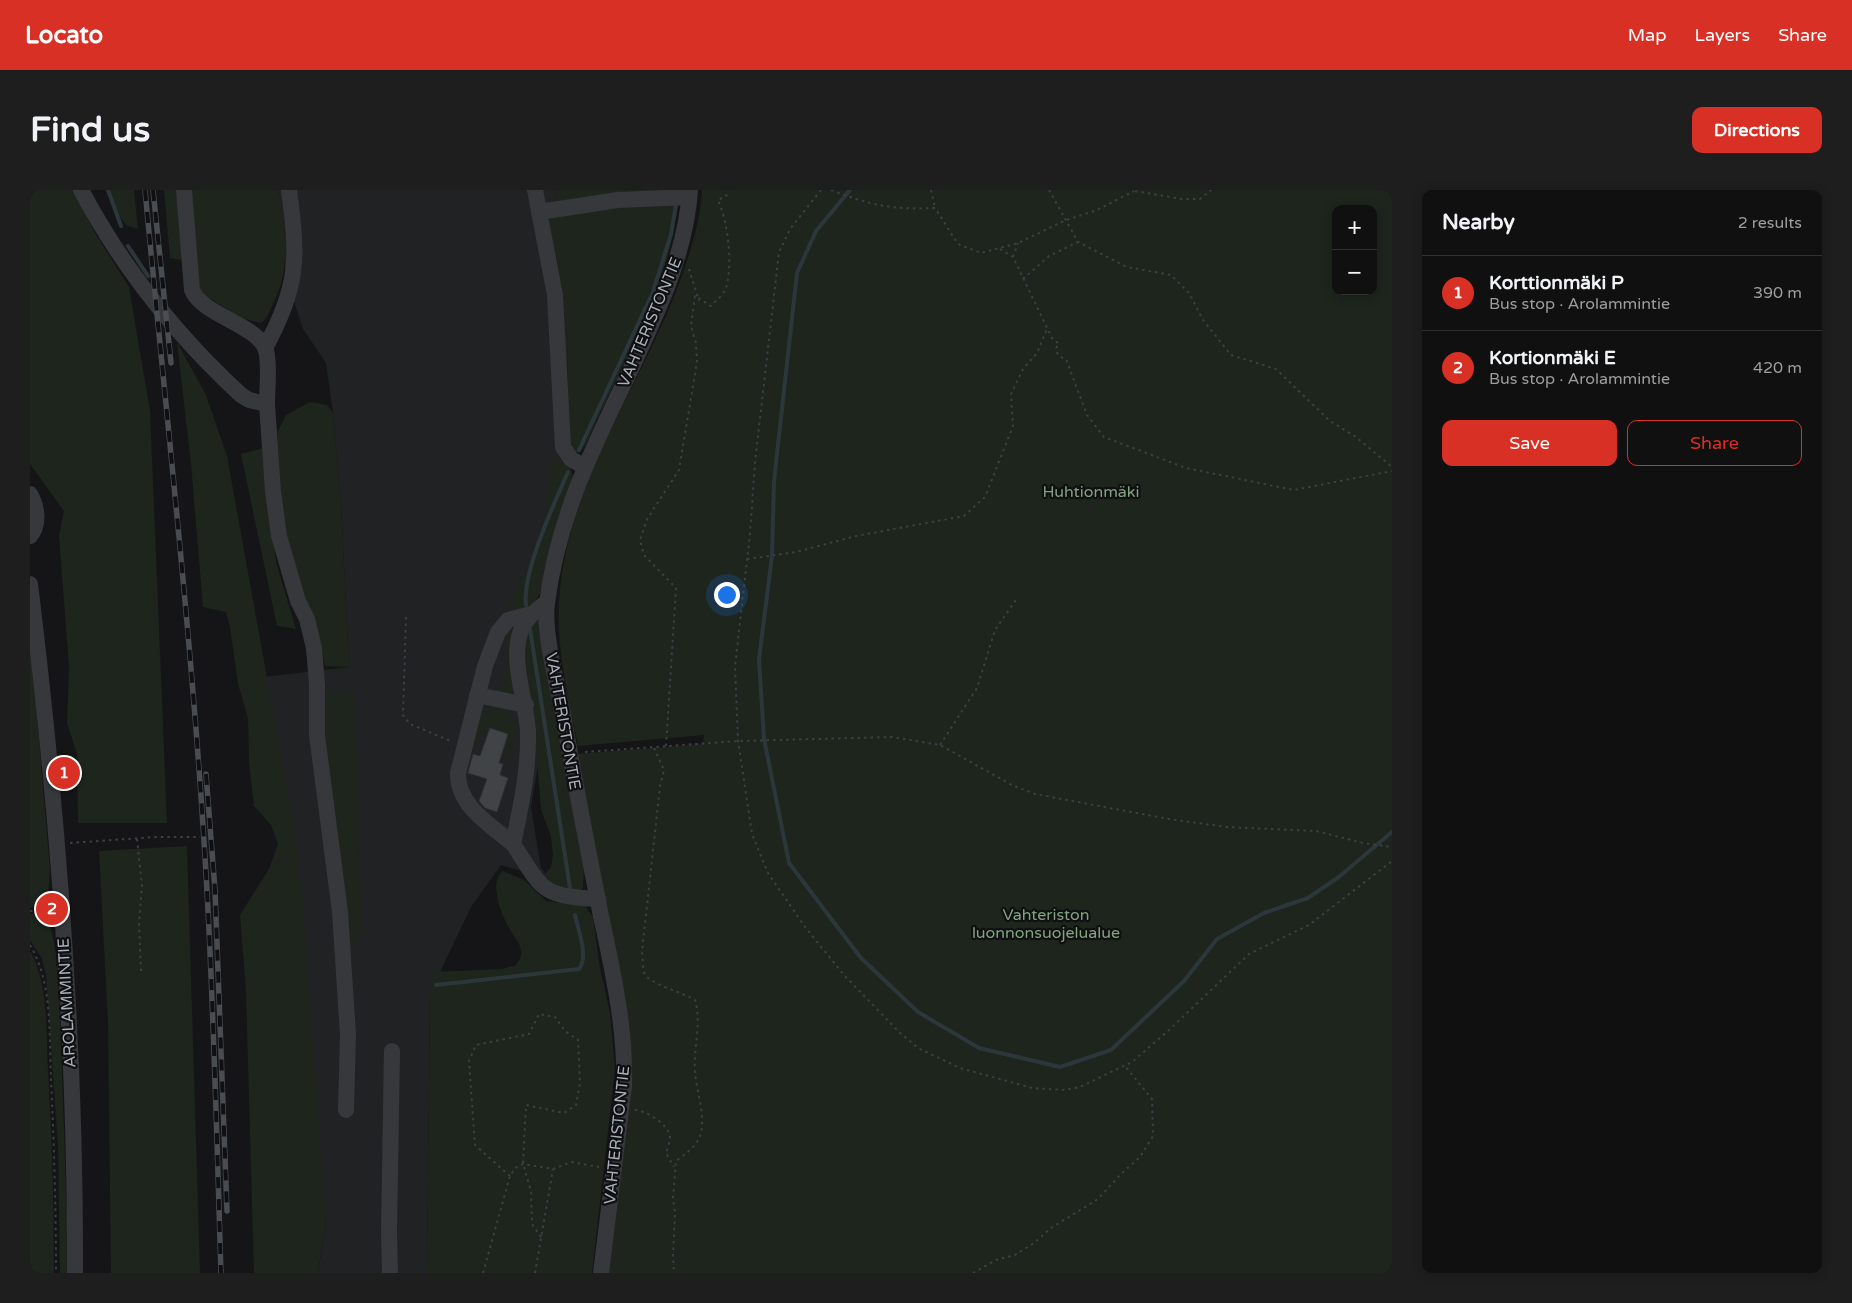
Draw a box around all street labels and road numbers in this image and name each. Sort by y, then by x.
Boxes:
street label: VAHTERISTONTIE [614,254,686,390]
street label: VAHTERISTONTIE [541,651,585,792]
street label: AROLAMMINTIE [54,938,80,1068]
street label: VAHTERISTONTIE [600,1065,634,1205]

